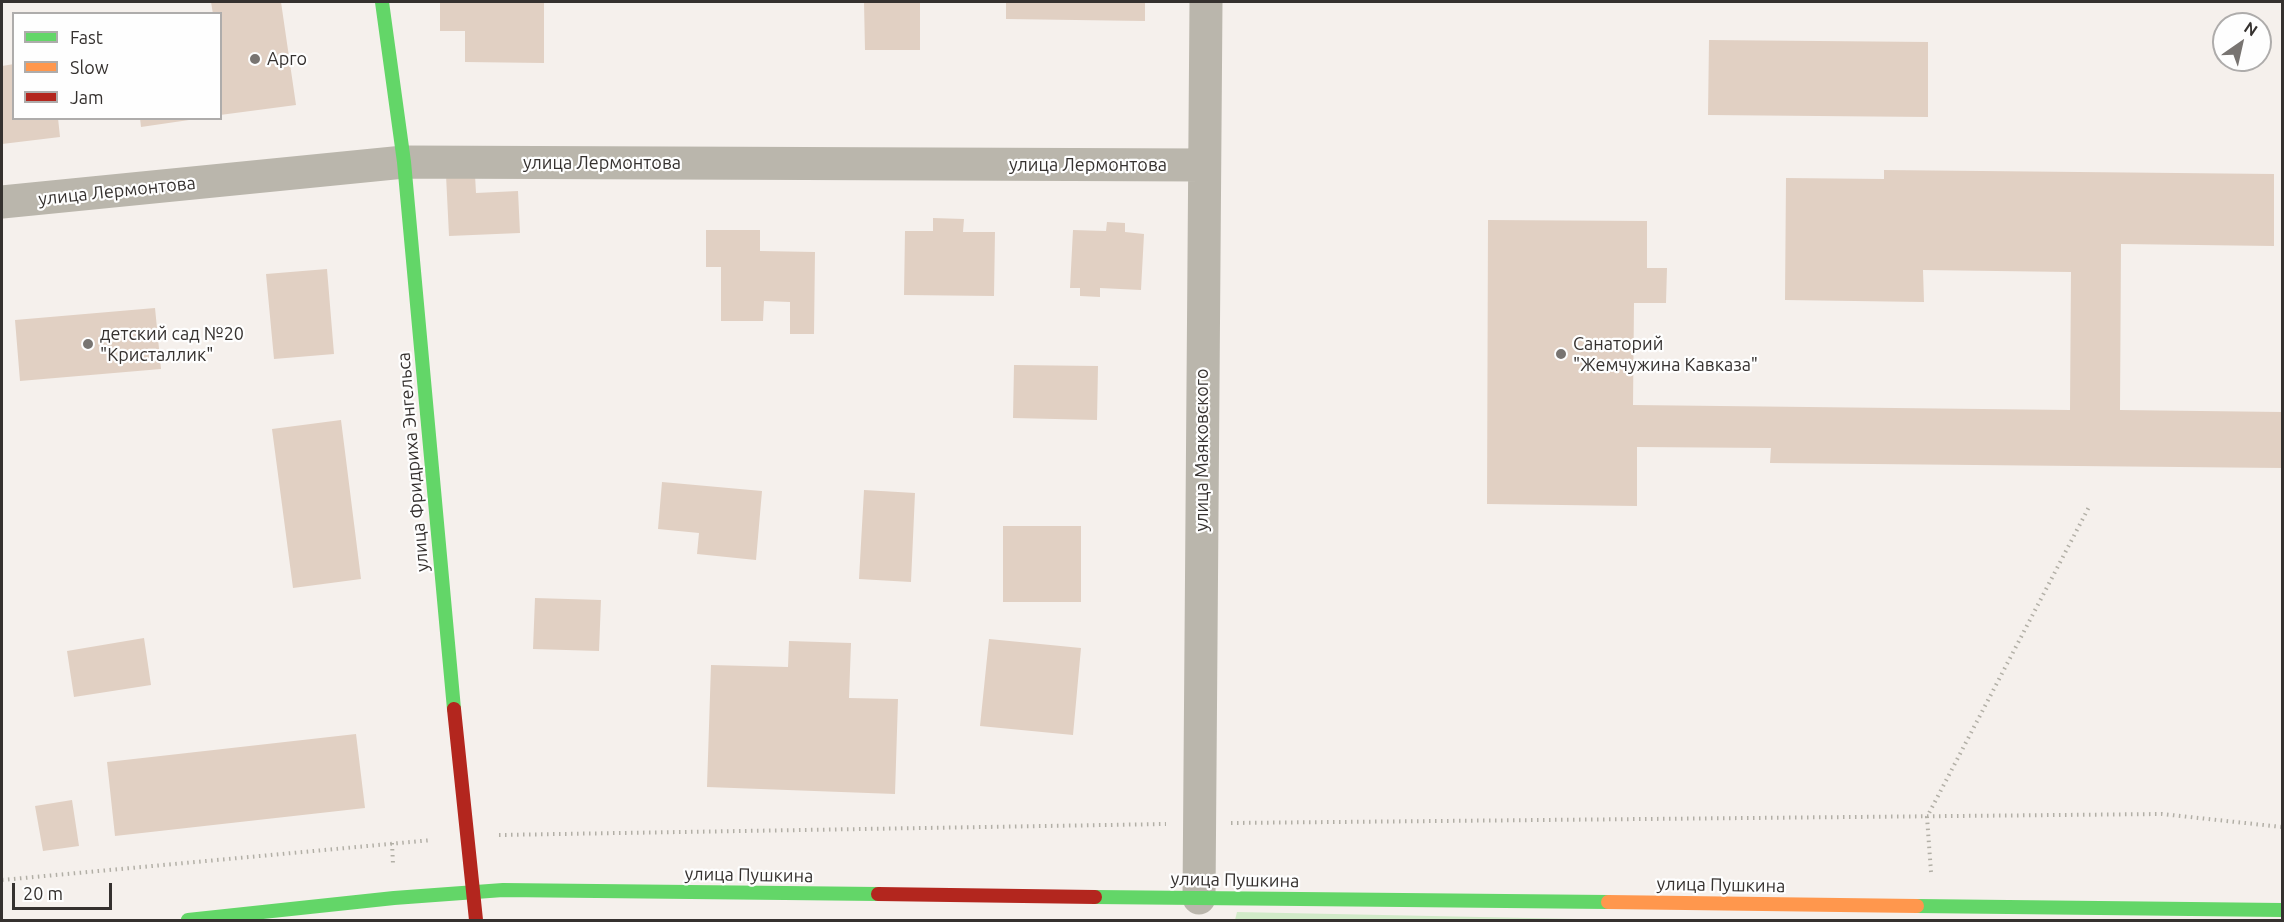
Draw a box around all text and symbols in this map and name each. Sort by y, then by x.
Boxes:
legend [12,12,222,120]
north arrow [2212,12,2272,72]
text: N [2241,18,2261,40]
text: Fast [70,27,103,47]
place label: Арго [267,48,307,70]
marker: Арго [248,52,262,66]
text: Slow [70,57,109,77]
text: Jam [70,87,104,107]
street label: улица Лермонтова [523,152,681,174]
street label: улица Лермонтова [1009,154,1167,176]
street label: улица Лермонтова [37,172,197,210]
place label: детский сад №20 "Кристаллик" [100,323,244,366]
place label: Санаторий "Жемчужина Кавказа" [1573,333,1758,376]
marker: детский сад №20 "Кристаллик" [81,337,95,351]
marker: Санаторий "Жемчужина Кавказа" [1554,347,1568,361]
street label: улица Фридриха Энгельса [393,351,433,573]
street label: улица Маяковского [1191,369,1213,531]
street label: улица Пушкина [684,863,814,887]
street label: улица Пушкина [1170,868,1300,892]
scale bar [15,871,116,909]
street label: улица Пушкина [1656,873,1786,897]
text: 20 m [23,883,63,903]

